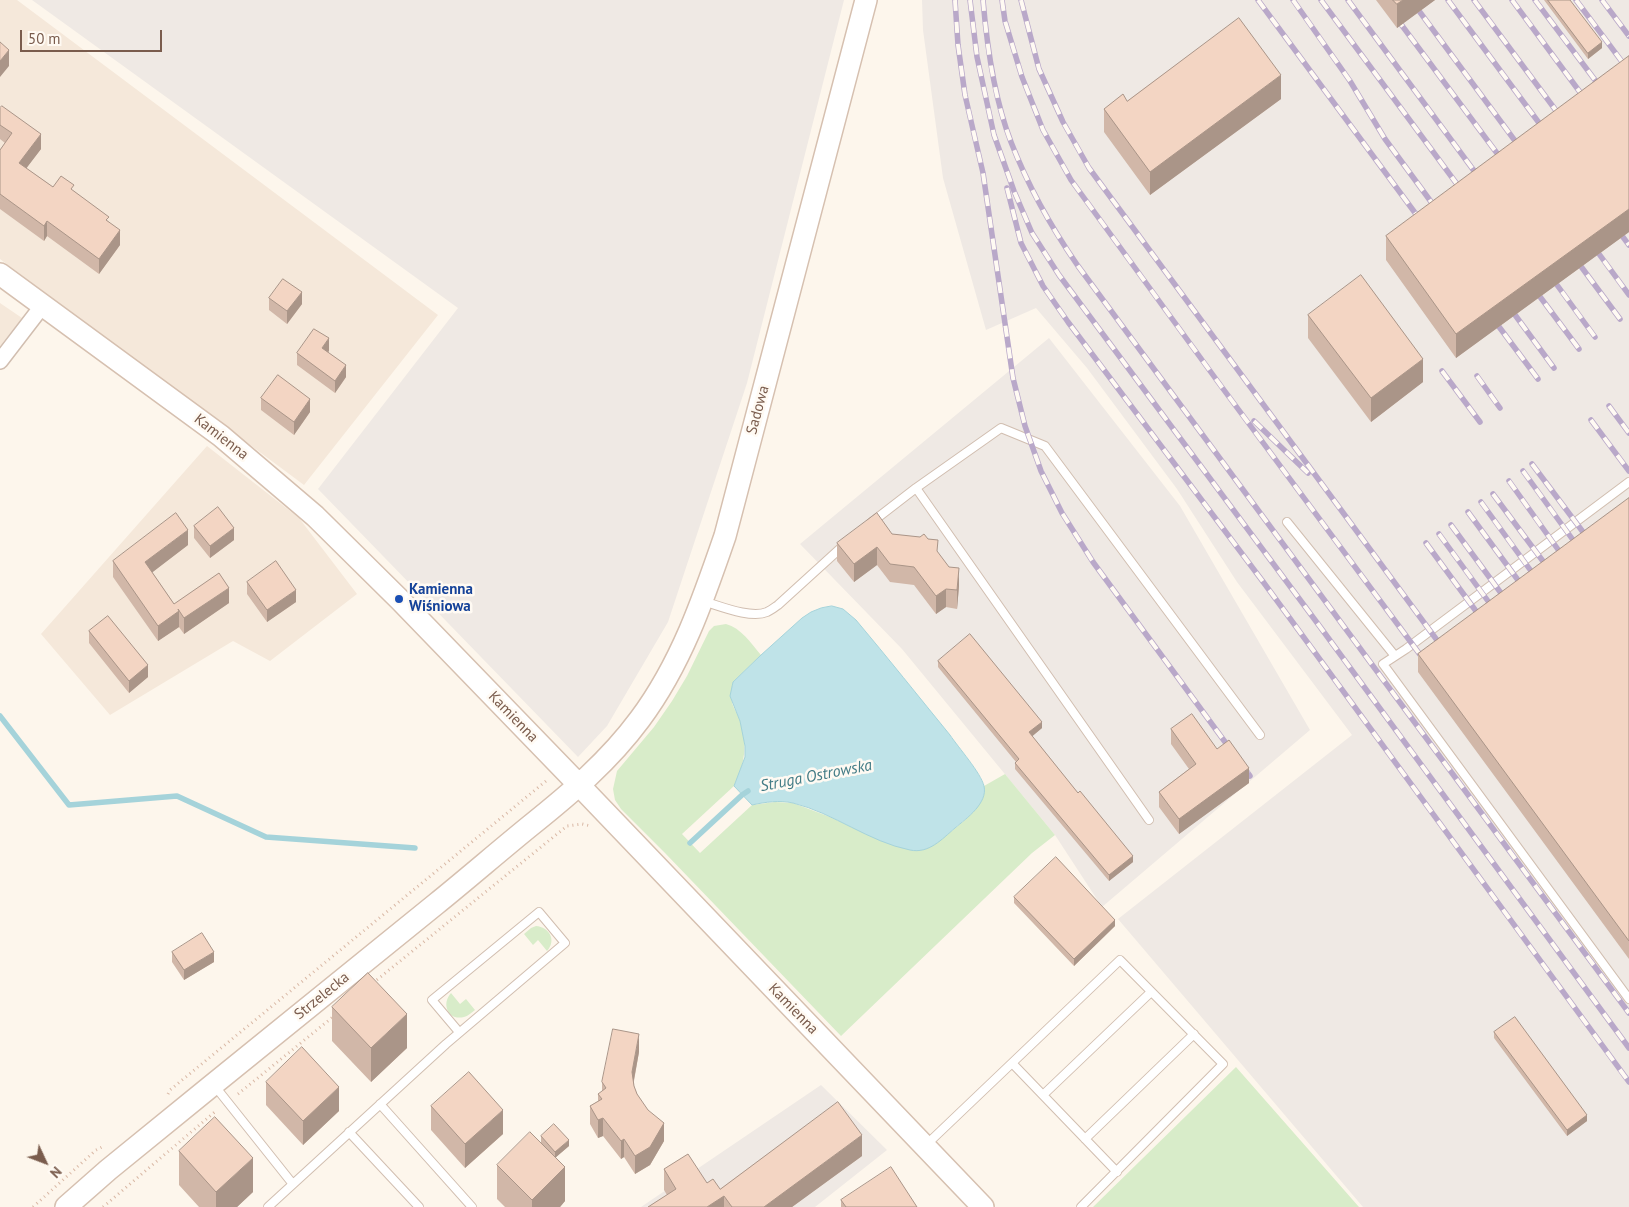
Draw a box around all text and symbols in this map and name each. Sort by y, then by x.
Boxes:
scale bar [22,20,165,52]
text: 50 m [28,29,61,48]
street label: Sadowa [743,384,773,436]
street label: Kamienna [190,410,252,464]
place label: Kamienna Wiśniowa [409,581,473,616]
marker: Kamienna Wiśniowa [393,593,405,605]
street label: Kamienna [484,688,542,746]
water label: Struga Ostrowska [758,756,874,796]
street label: Strzelecka [291,968,353,1024]
street label: Kamienna [764,980,822,1038]
north arrow [20,1137,70,1187]
text: N [46,1163,66,1182]

